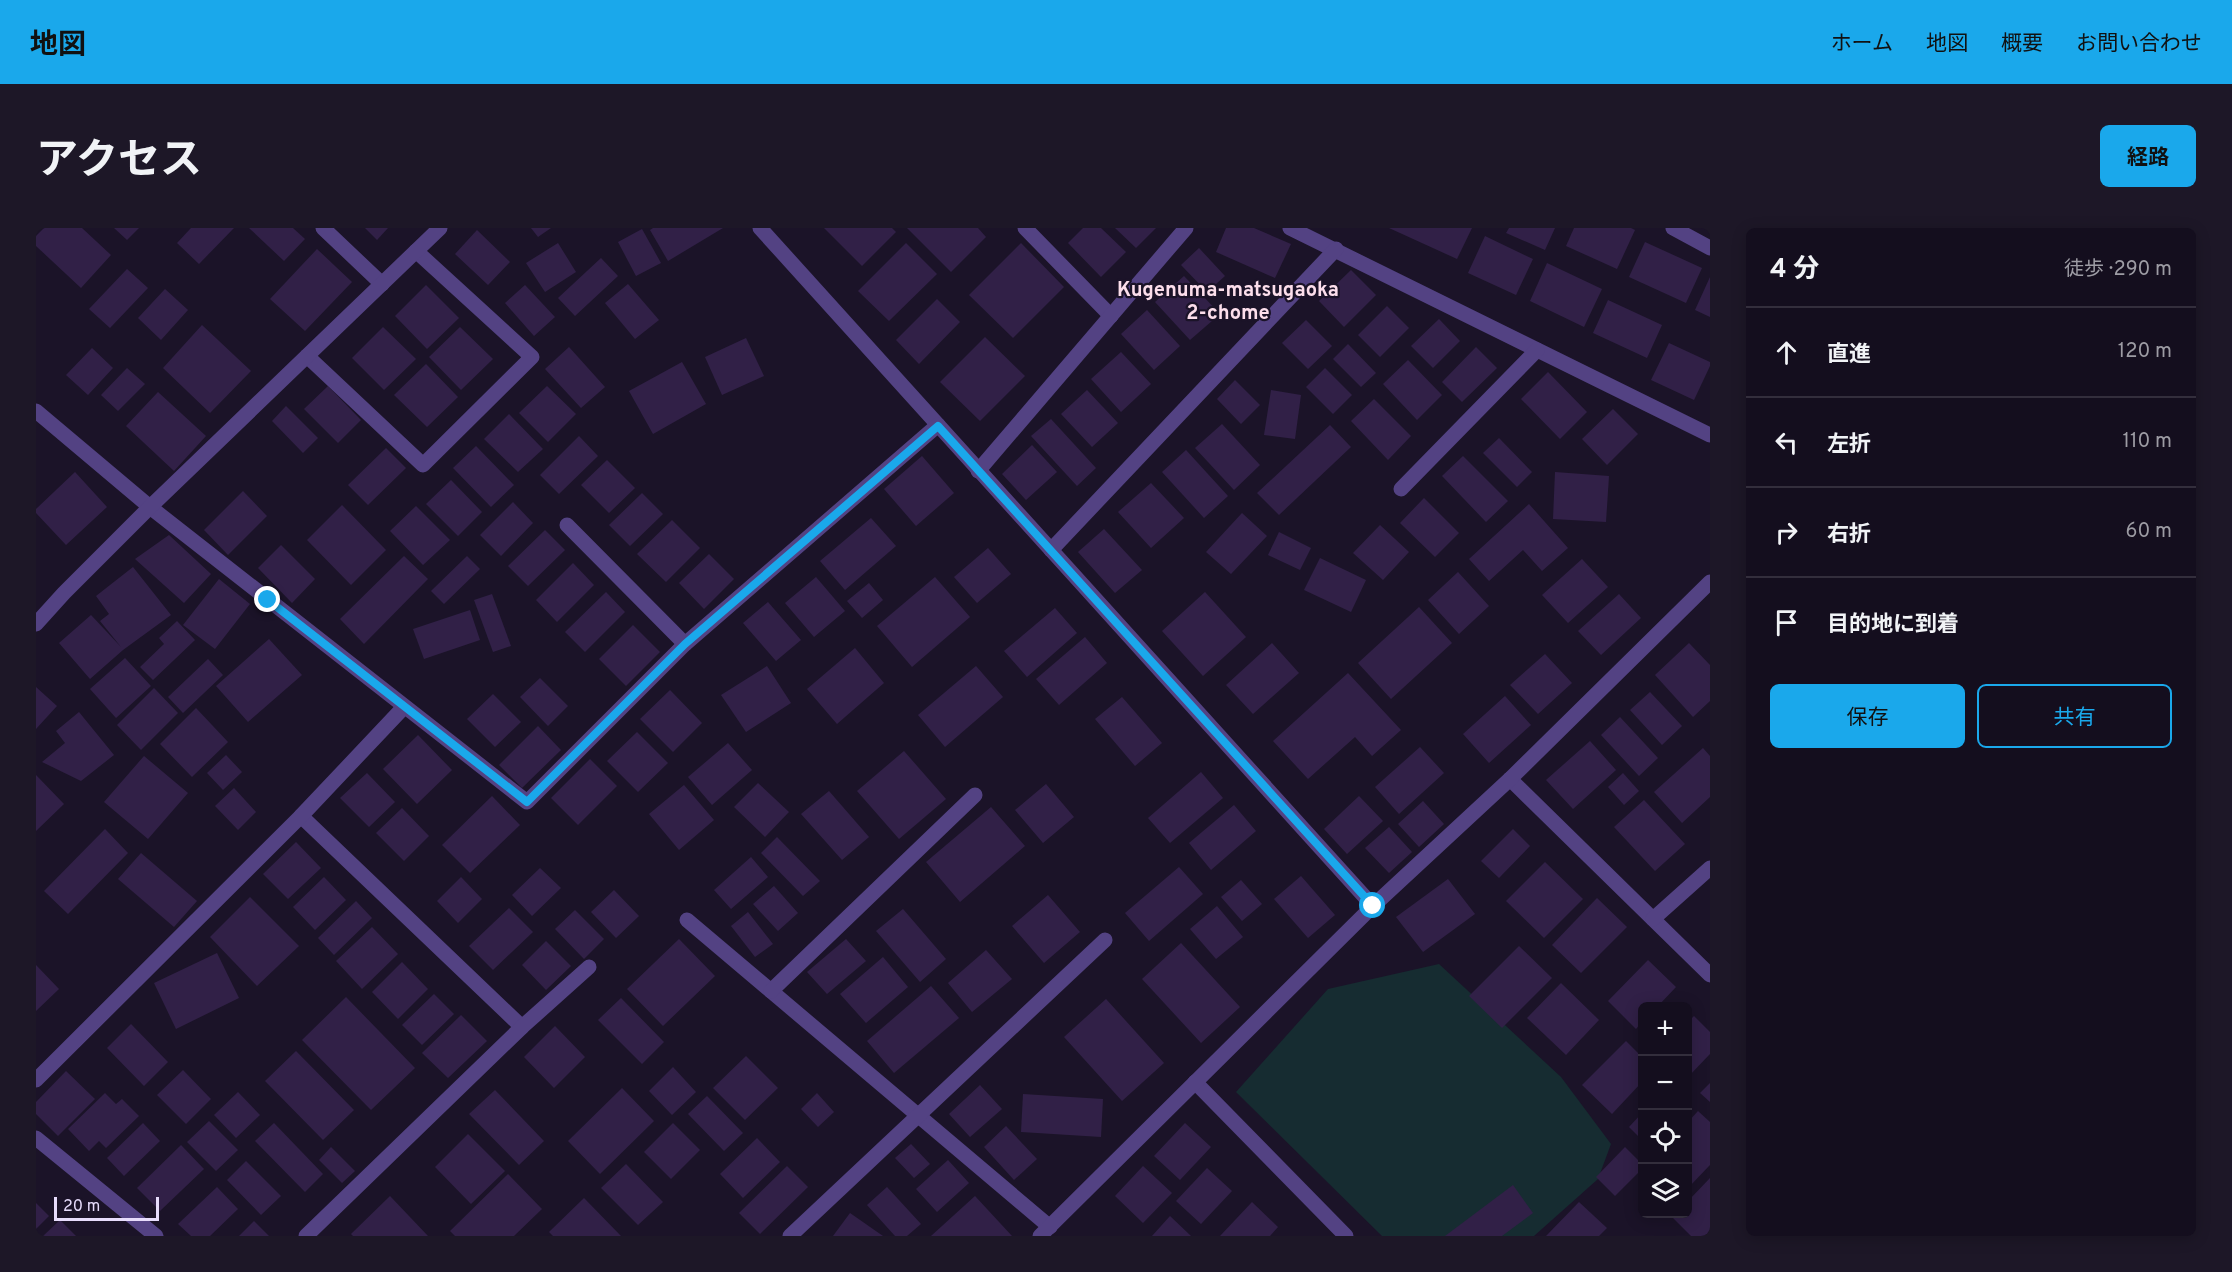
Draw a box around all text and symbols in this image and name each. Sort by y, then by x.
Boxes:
text: 地図 [30,28,86,64]
text: ホーム [1831,31,1893,58]
text: 地図 [1926,31,1968,58]
text: 概要 [2001,31,2043,58]
text: お問い合わせ [2076,31,2202,58]
button: 経路 [2100,125,2196,187]
text: アクセス [36,136,202,189]
text: 4 分 [1770,254,1819,287]
text: 徒歩 · 290 m [2064,257,2172,283]
district label: Kugenuma-matsugaoka 2-chome [1117,278,1339,327]
icon: ahead [1770,336,1803,369]
text: 120 m [2118,339,2172,365]
text: 直進 [1827,342,1871,369]
icon: left [1770,426,1803,459]
text: 110 m [2123,429,2172,455]
text: 左折 [1827,432,1871,459]
icon: right [1770,516,1803,549]
text: 60 m [2126,519,2172,545]
text: 右折 [1827,522,1871,549]
route end [254,586,280,612]
icon: arrive [1770,606,1803,639]
text: 目的地に到着 [1827,612,1959,639]
button: 保存 [1770,684,1965,748]
button: 共有 [1977,684,2172,748]
route start [1359,892,1385,918]
map controls [1638,1002,1692,1218]
button: + [1638,1002,1692,1056]
button: − [1638,1056,1692,1110]
button: locate [1638,1110,1692,1164]
button: layers [1638,1164,1692,1218]
scale bar [54,1194,159,1222]
text: 20 m [63,1197,100,1217]

